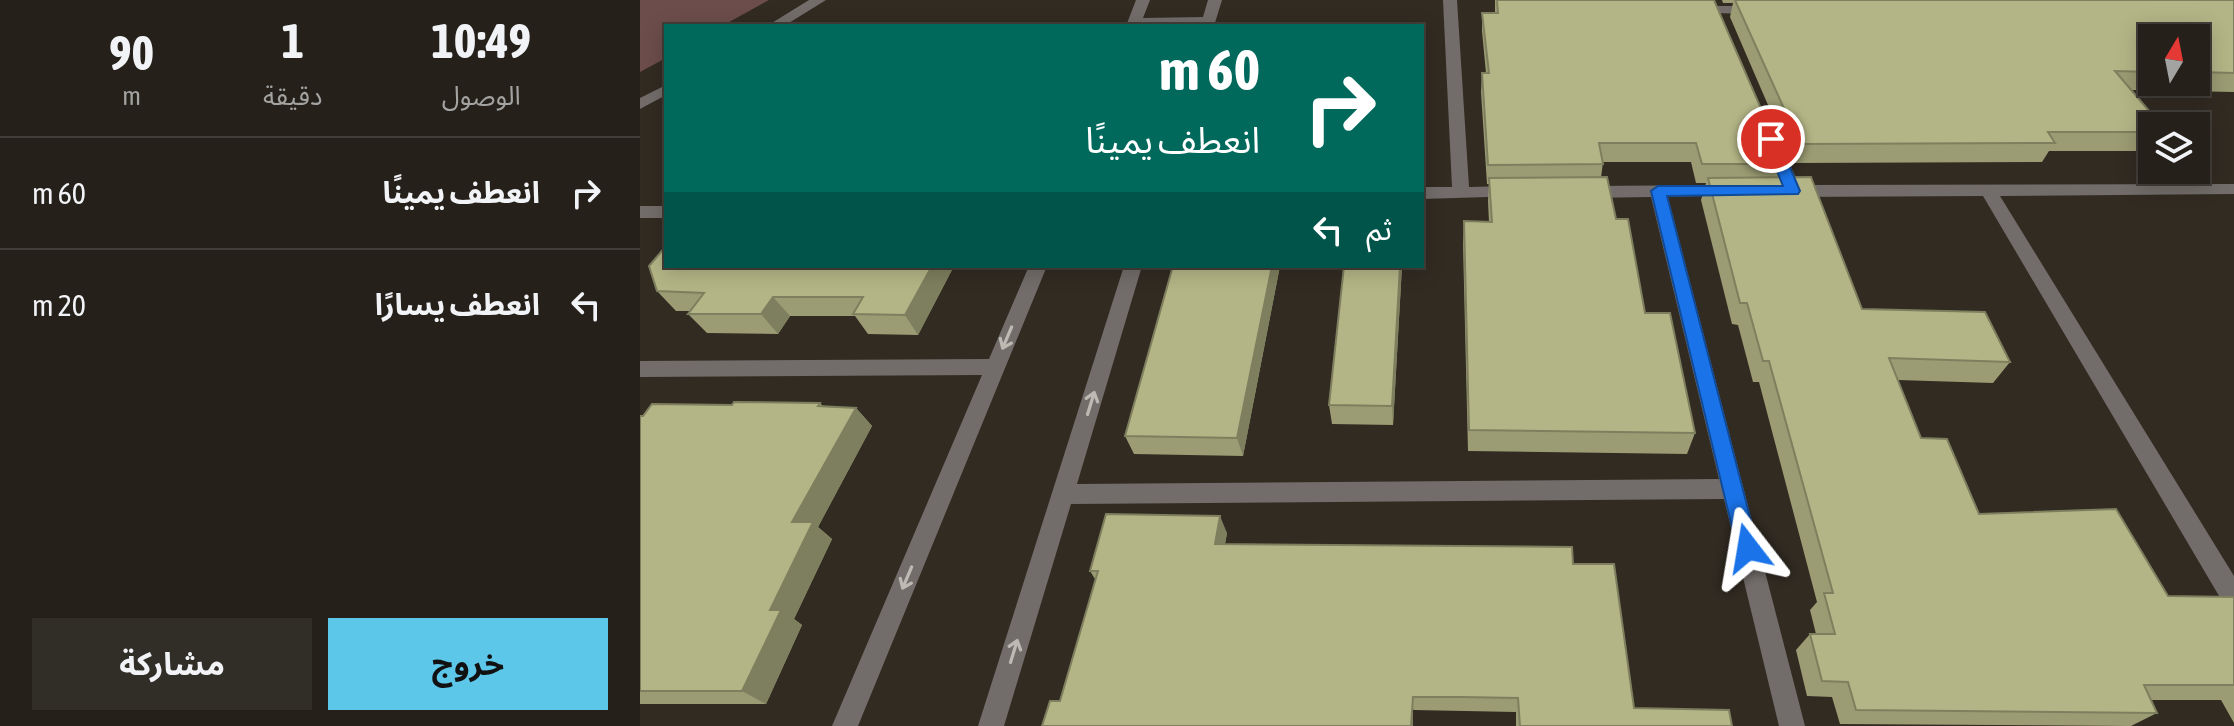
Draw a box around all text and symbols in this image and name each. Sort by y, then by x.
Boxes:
text: 1 [281,13,304,68]
text: 10:49 [431,13,531,68]
north arrow [2138,24,2210,96]
map controls [2138,24,2210,184]
text: 90 [109,25,154,80]
text: 60 m [1159,38,1260,102]
icon: right [1288,56,1392,160]
text: m [122,81,141,111]
text: دقيقة [263,81,322,111]
text: الوصول [442,81,521,111]
pin [1737,105,1805,173]
button: layers [2138,112,2210,184]
icon: arrive [1749,117,1793,161]
text: انعطف يمينًا [1085,119,1260,161]
icon: right [564,171,608,215]
text: انعطف يمينًا [383,175,540,209]
text: 60 m [32,176,86,210]
icon: left [1306,208,1350,252]
text: ثم [1366,212,1392,246]
icon: left [564,283,608,327]
text: انعطف يسارًا [375,287,540,321]
text: 20 m [32,288,86,322]
one-way arrow [998,325,1013,350]
one-way arrow [1084,391,1099,416]
position arrow [1706,506,1790,590]
one-way arrow [898,565,913,590]
button: مشاركة [32,618,312,710]
button: خروج [328,618,608,710]
one-way arrow [1007,639,1022,665]

